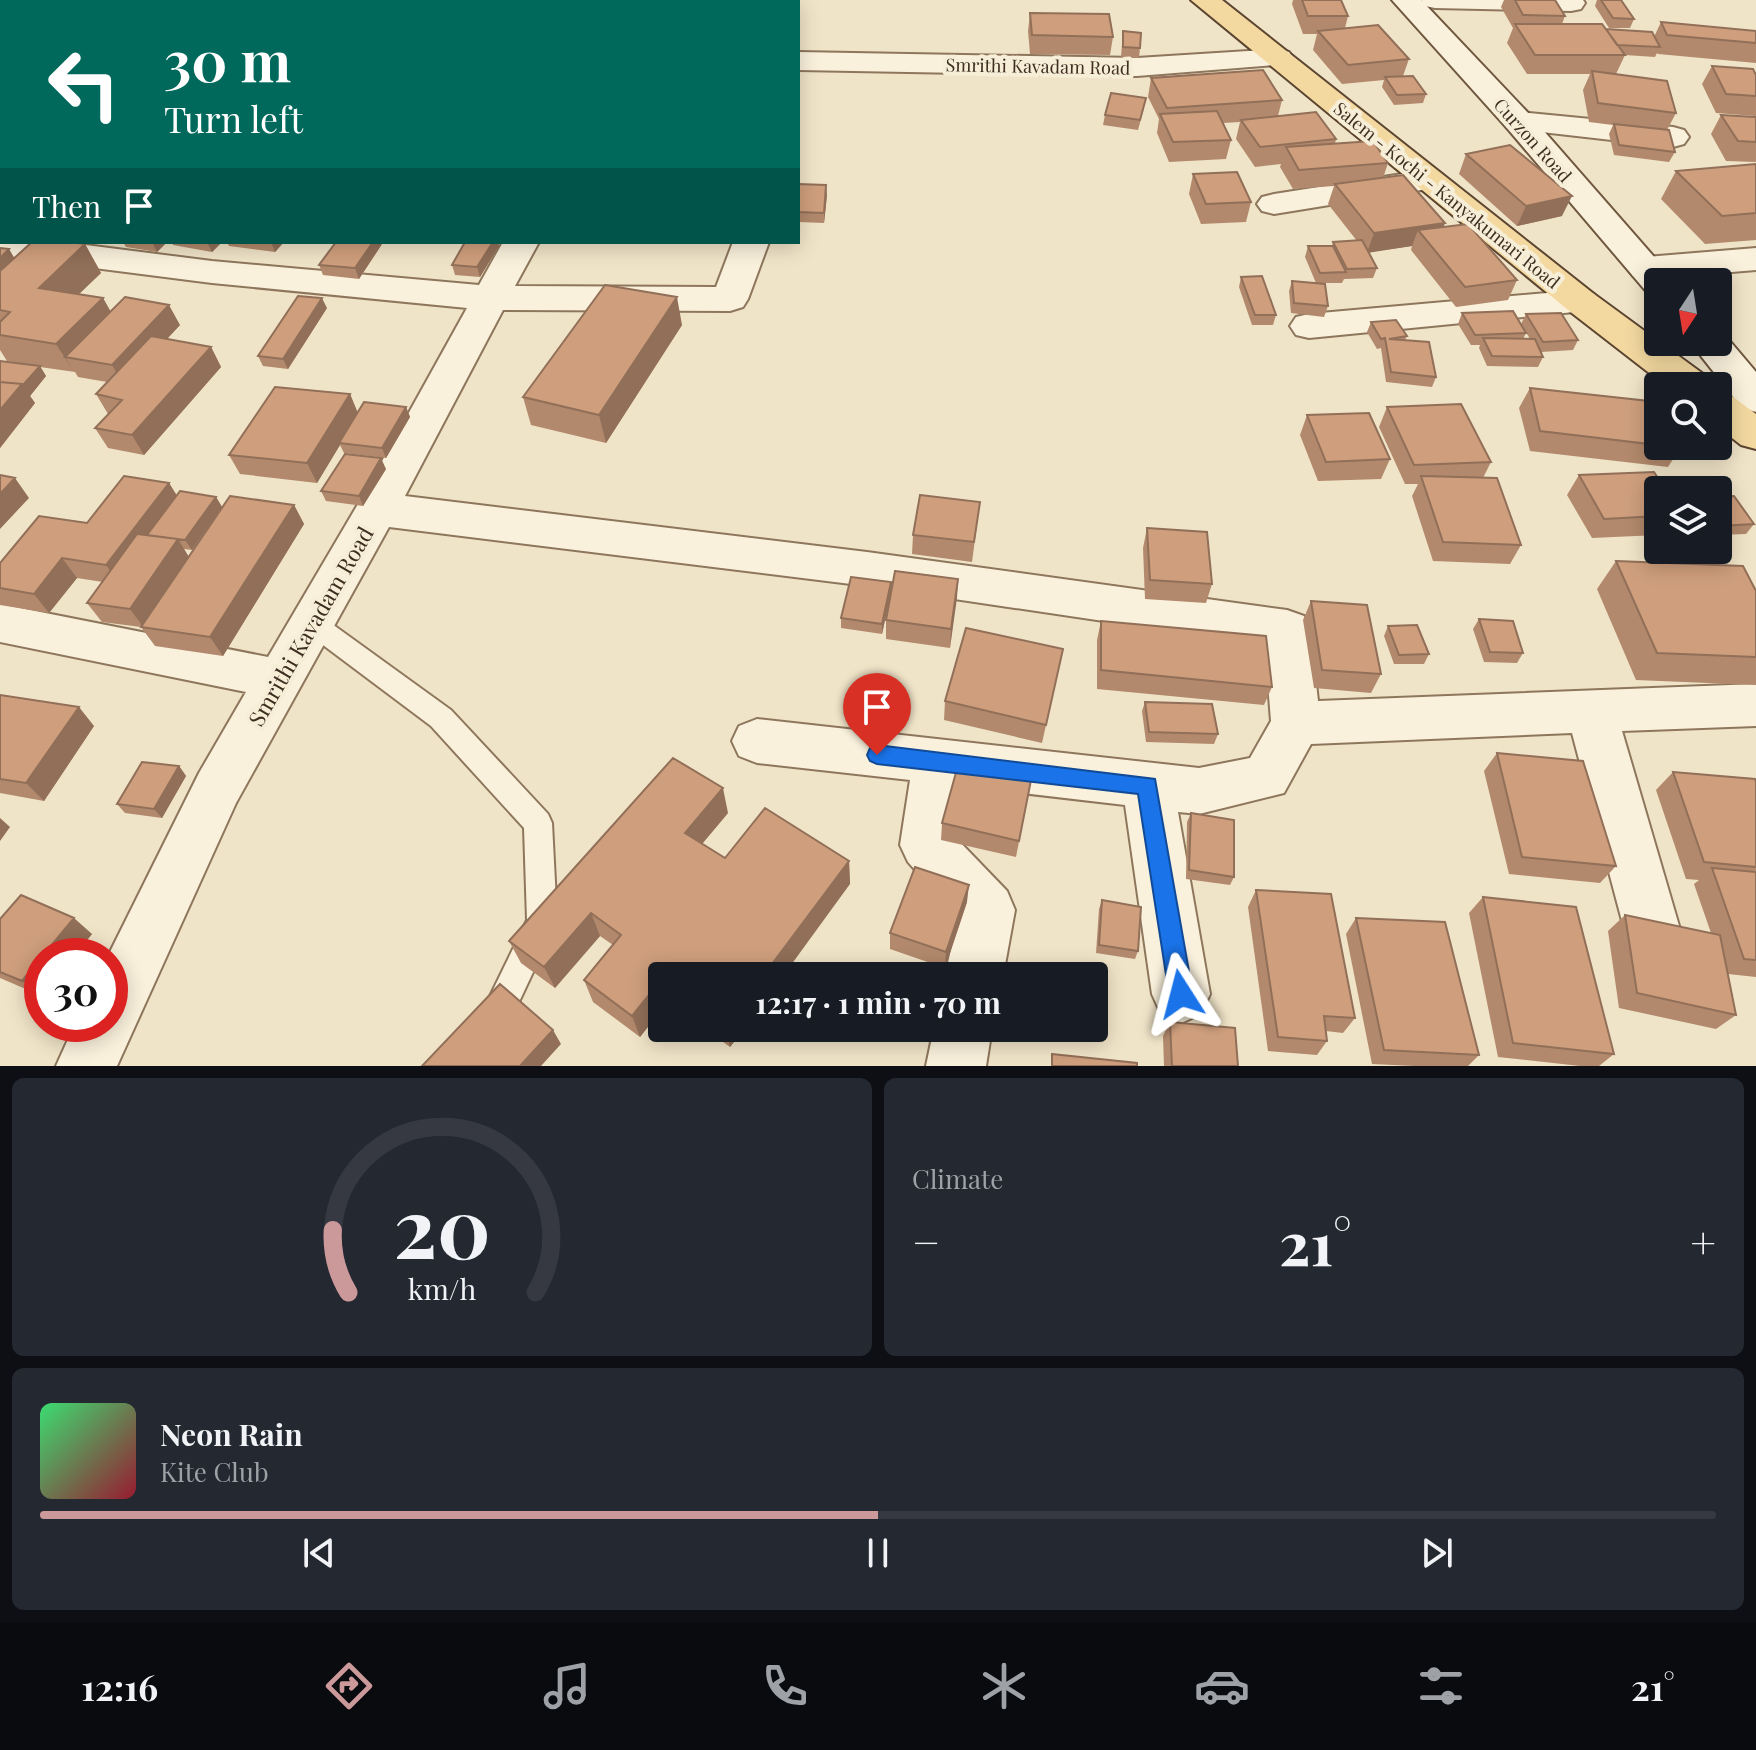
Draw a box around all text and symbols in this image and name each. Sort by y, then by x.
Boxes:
text: 30 m [164,22,291,97]
icon: left [32,32,136,136]
street label: Smrithi Kavadam Road [945,52,1131,80]
street label: Curzon Road [1489,93,1578,188]
text: Turn left [164,94,303,142]
street label: Salem - Kochi - Kanyakumari Road [1329,96,1565,294]
icon: arrive [117,184,161,228]
text: Then [32,186,101,226]
north arrow [1644,268,1732,356]
map controls [1644,268,1732,564]
button: search [1644,372,1732,460]
button: layers [1644,476,1732,564]
street label: Smrithi Kavadam Road [241,520,380,731]
pin [843,673,911,755]
icon: arrive [855,685,899,729]
speed limit sign: 30 [24,938,128,1042]
position arrow [1139,952,1223,1036]
text: 12:17 · 1 min · 70 m [755,982,1001,1022]
text: Climate [912,1161,1003,1196]
text: 20 [393,1169,491,1280]
text: 21° [1279,1201,1352,1281]
text: − [912,1211,940,1270]
text: + [1690,1211,1716,1270]
text: km/h [408,1269,476,1307]
text: Neon Rain [160,1414,303,1454]
text: Kite Club [160,1454,269,1489]
icon: previous [297,1531,341,1575]
icon: pause [856,1531,900,1575]
icon: next [1415,1531,1459,1575]
icon: directions [321,1658,377,1714]
icon: music [539,1658,595,1714]
icon: phone [757,1658,813,1714]
icon: climate [976,1658,1032,1714]
icon: car [1194,1658,1250,1714]
icon: filters [1413,1658,1469,1714]
text: 12:16 [81,1662,158,1710]
text: 21° [1631,1662,1675,1710]

